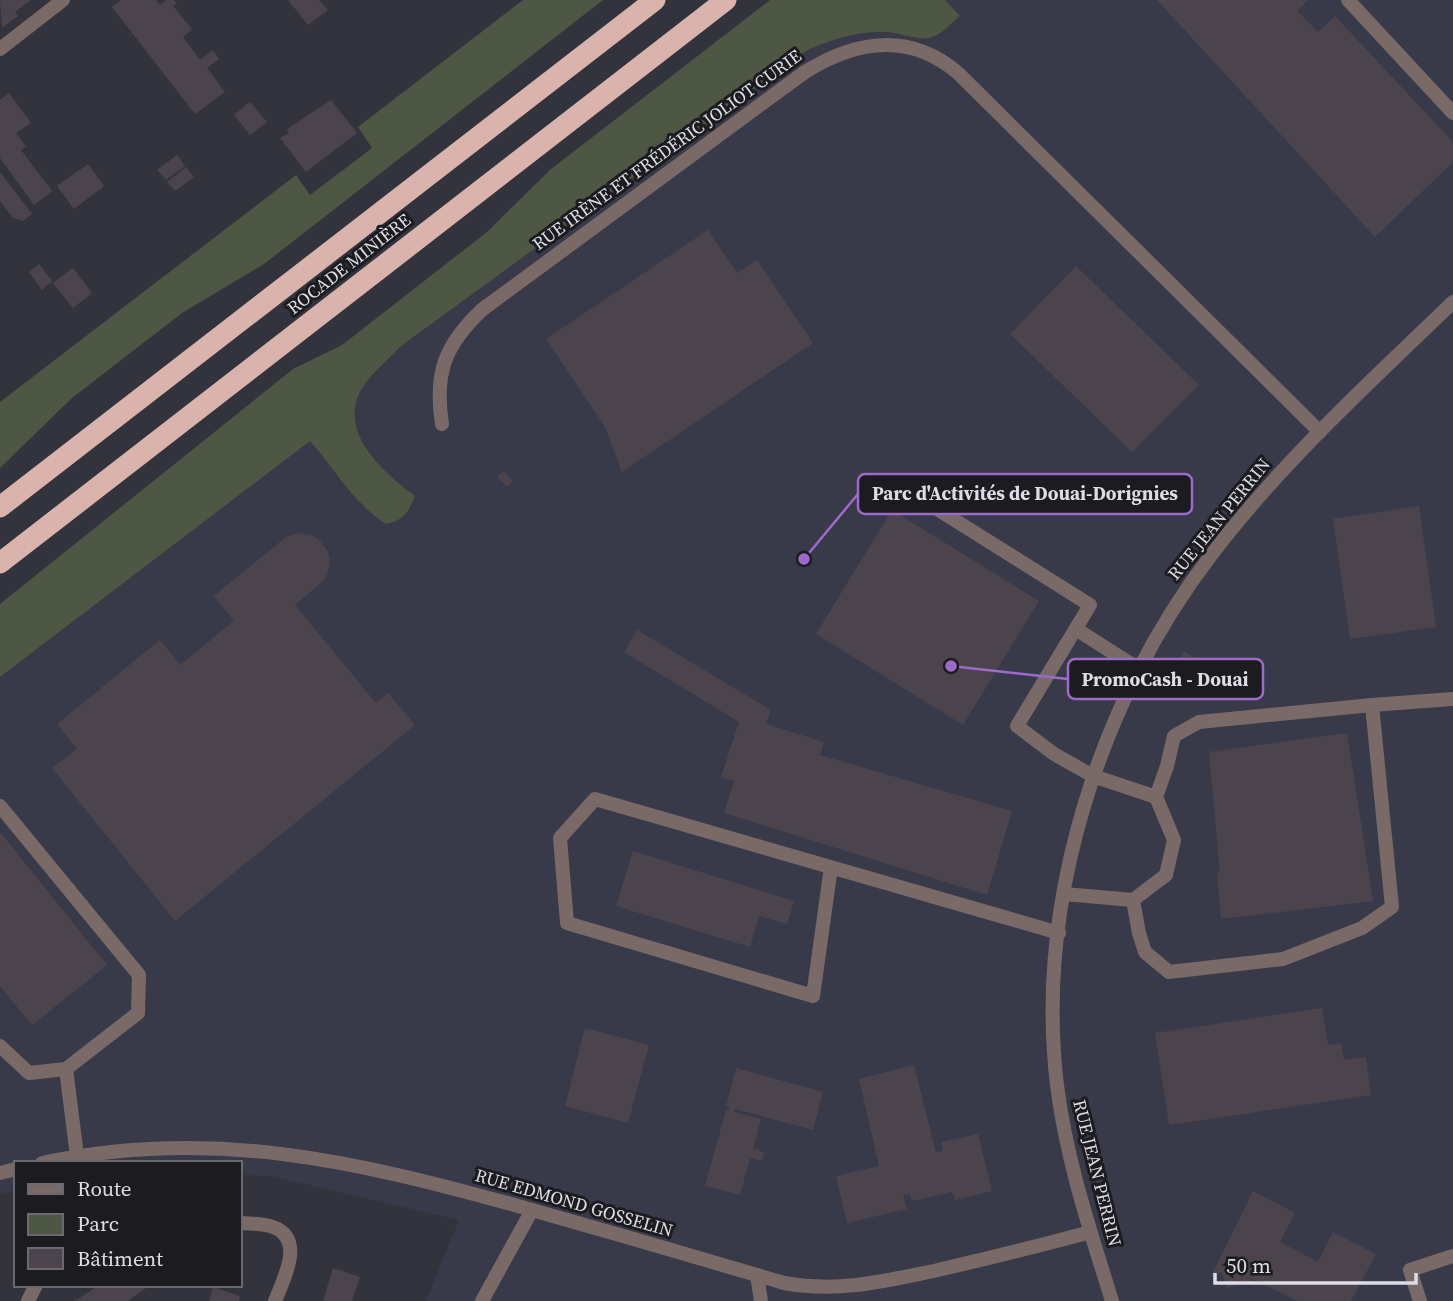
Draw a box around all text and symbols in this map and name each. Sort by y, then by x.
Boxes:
street label: RUE IRÈNE ET FRÉDÉRIC JOLIOT CURIE [527,43,807,256]
street label: ROCADE MINIÈRE [282,207,416,320]
street label: RUE JEAN PERRIN [1162,452,1276,585]
callout: Parc d'Activités de Douai-Dorignies [858,474,1192,514]
text: Parc d'Activités de Douai-Dorignies [872,480,1178,506]
callout: PromoCash - Douai [1068,659,1263,699]
text: PromoCash - Douai [1081,666,1249,692]
street label: RUE JEAN PERRIN [1067,1097,1128,1249]
legend [14,1161,242,1287]
street label: RUE EDMOND GOSSELIN [472,1162,676,1243]
text: Route [77,1174,132,1203]
text: Parc [77,1209,119,1238]
scale bar [1215,1242,1416,1286]
text: Bâtiment [77,1244,163,1273]
text: 50 m [1226,1251,1271,1280]

